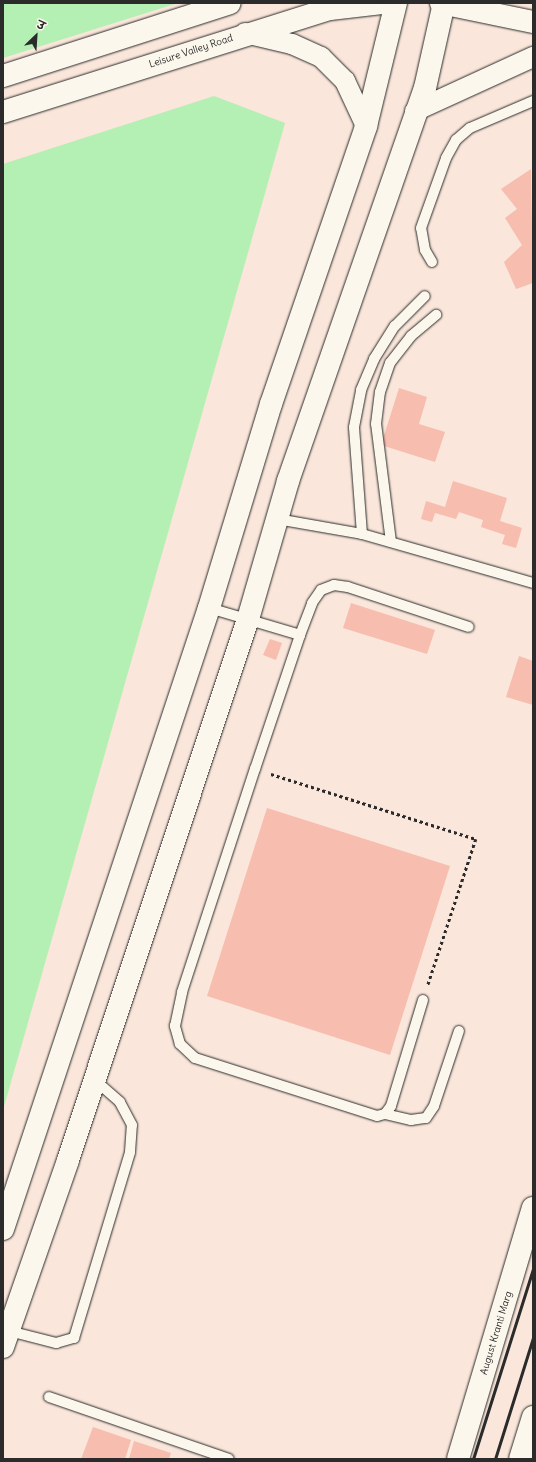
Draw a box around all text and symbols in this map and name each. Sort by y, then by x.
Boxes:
north arrow [16,16,56,56]
text: उ [35,17,47,33]
street label: Leisure Valley Road [147,32,235,70]
street label: August Kranti Marg [478,1290,514,1376]

